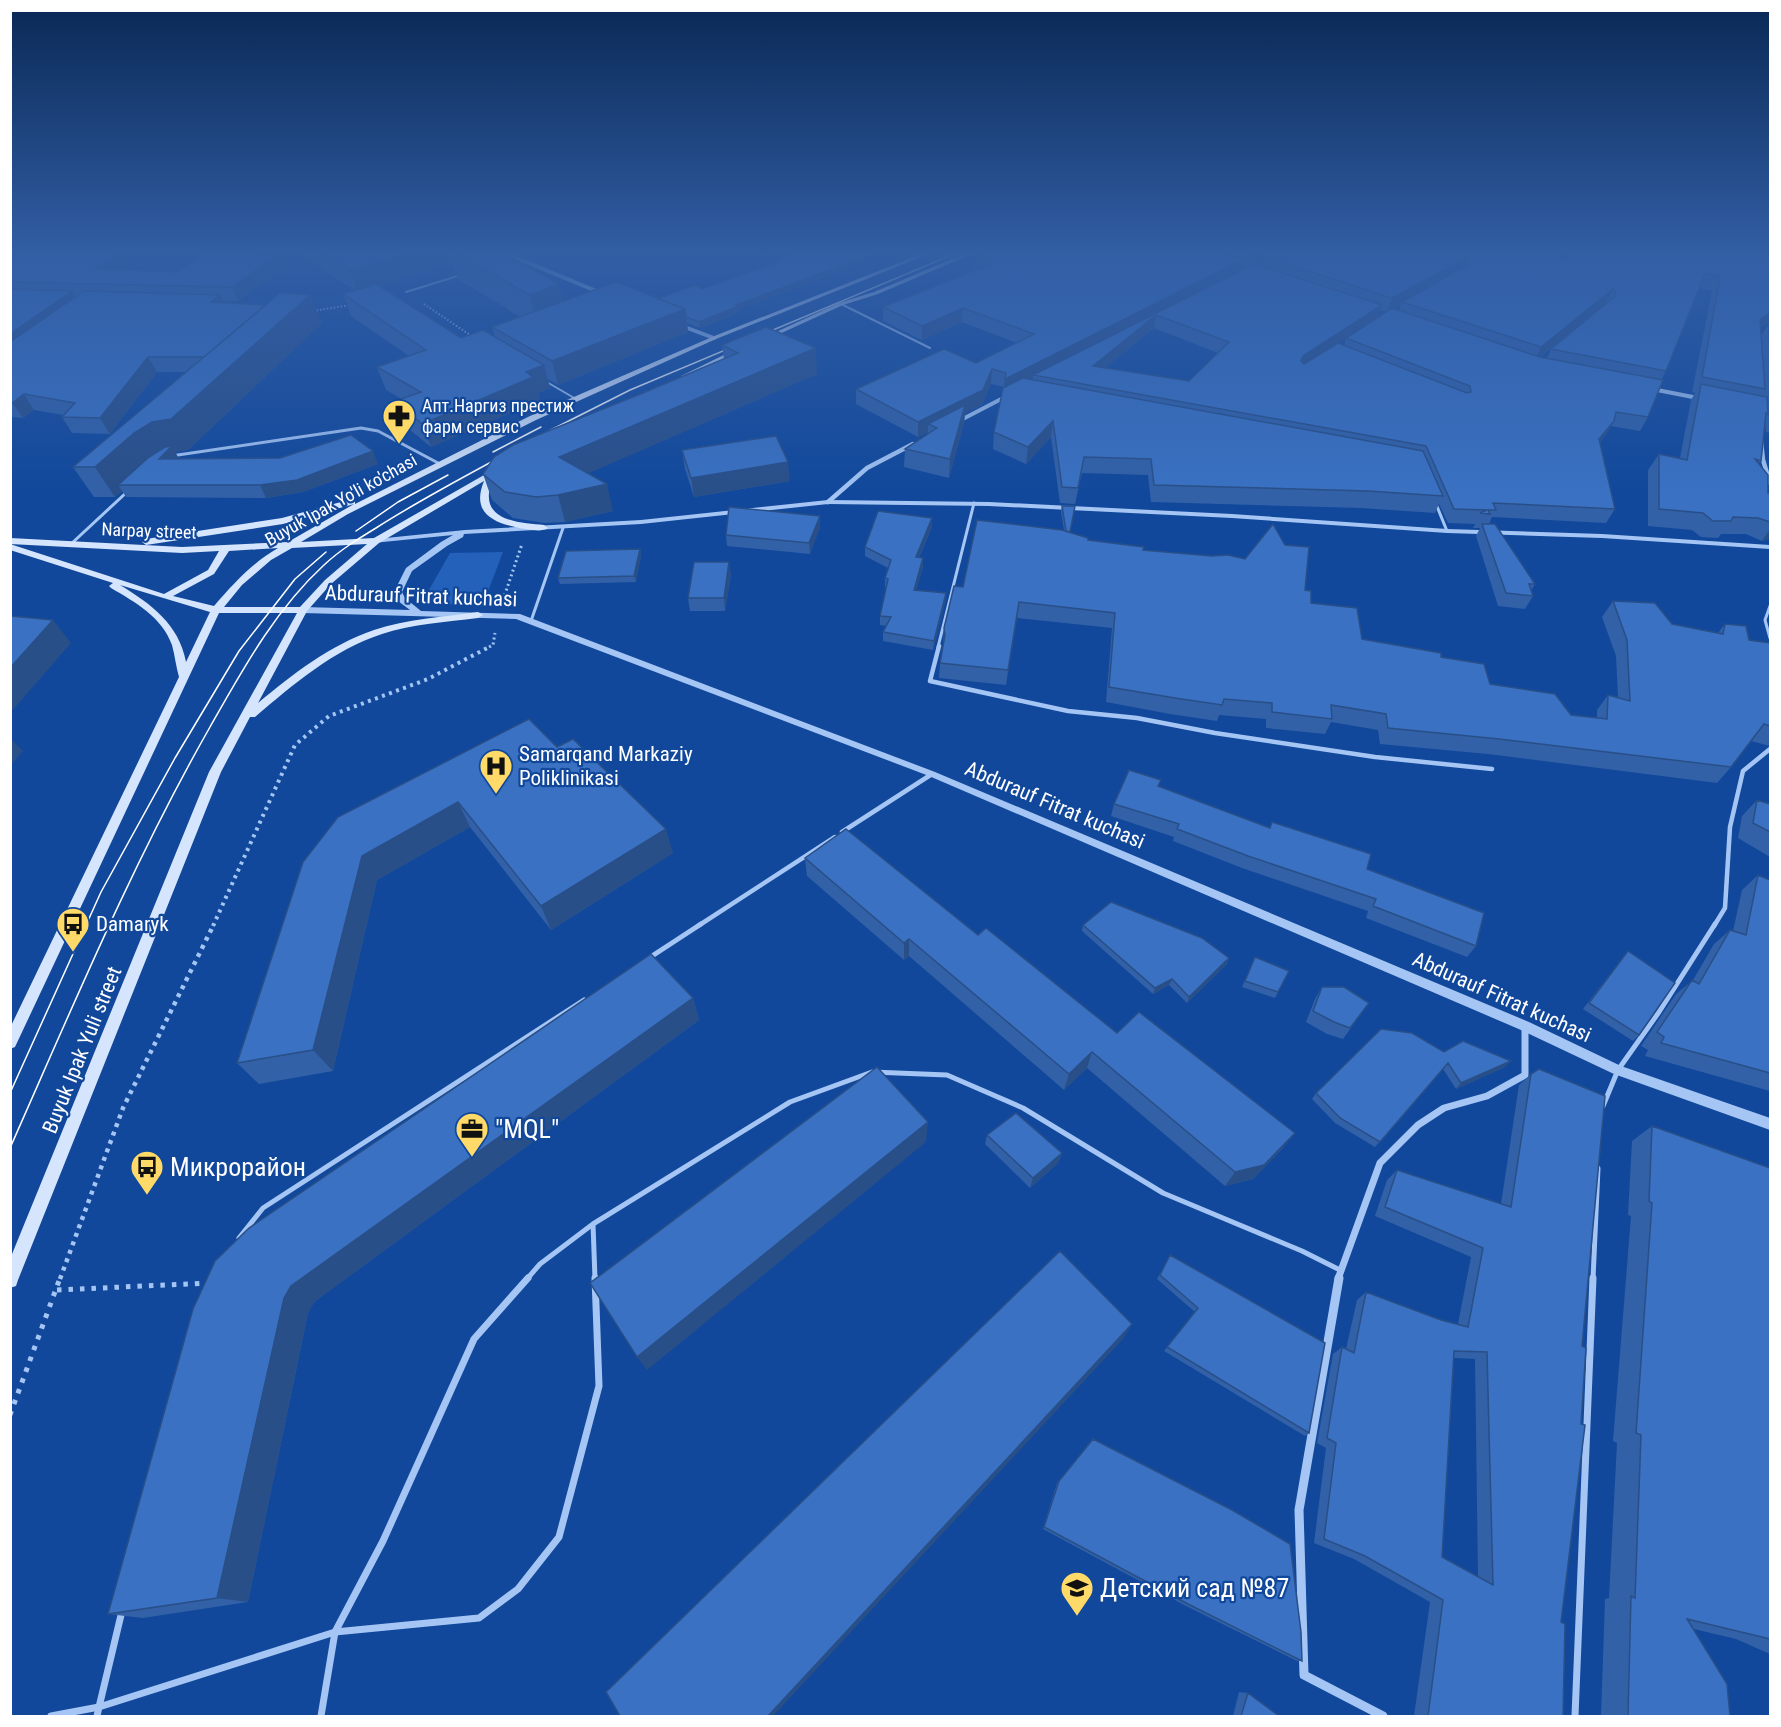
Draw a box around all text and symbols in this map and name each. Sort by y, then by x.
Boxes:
place label: Апт.Наргиз престиж фарм сервис [422,395,574,437]
pharmacy icon: Апт.Наргиз престиж фарм сервис [381,398,417,445]
street label: Buyuk Ipak Yo'li ko'chasi [261,449,420,550]
street label: Narpay street [101,518,197,543]
street label: Abdurauf Fitrat kuchasi [324,581,518,611]
place label: Samarqand Markaziy Poliklinikasi [519,742,693,790]
hospital icon: Samarqand Markaziy Poliklinikasi [478,748,514,795]
street label: Abdurauf Fitrat kuchasi [962,756,1148,854]
bus stop icon: Damaryk [55,906,91,953]
place label: Damaryk [96,912,169,936]
street label: Abdurauf Fitrat kuchasi [1409,947,1595,1047]
street label: Buyuk Ipak Yuli street [38,963,126,1137]
office icon: "MQL" [454,1111,490,1158]
place label: "MQL" [495,1114,559,1144]
bus stop icon: Микрорайон [129,1149,165,1196]
place label: Микрорайон [170,1152,306,1182]
school or university icon: Детский сад №87 [1059,1570,1095,1617]
place label: Детский сад №87 [1100,1573,1289,1603]

